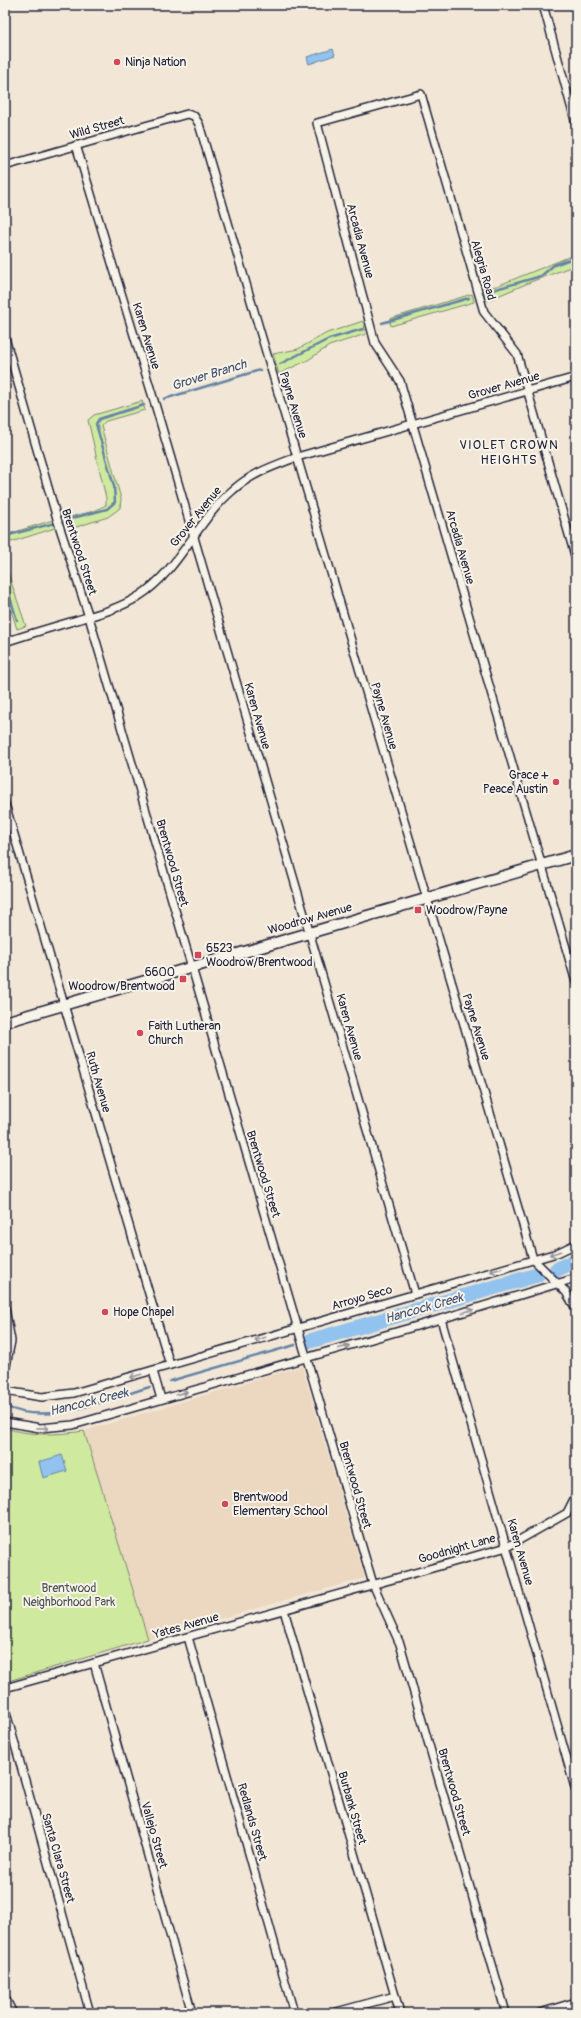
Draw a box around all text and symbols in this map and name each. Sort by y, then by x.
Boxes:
place label: Ninja Nation [125,55,186,70]
marker: Ninja Nation [112,57,122,67]
street label: Wild Street [68,113,126,143]
street label: Arcadia Avenue [343,202,377,280]
street label: Alegria Road [467,238,499,302]
street label: Karen Avenue [129,301,163,371]
water label: Grover Branch [170,356,249,394]
street label: Grover Avenue [467,369,541,403]
street label: Payne Avenue [276,370,310,440]
district label: VIOLET CROWN HEIGHTS [459,437,559,468]
street label: Grover Avenue [167,484,225,550]
street label: Brentwood Street [58,507,100,597]
street label: Arcadia Avenue [442,508,478,586]
street label: Karen Avenue [240,681,274,751]
street label: Payne Avenue [367,681,401,751]
place label: Grace + Peace Austin [483,768,549,797]
marker: Grace + Peace Austin [551,777,561,787]
street label: Brentwood Street [152,818,192,908]
street label: Woodrow Avenue [266,900,354,938]
place label: Woodrow/Payne [426,903,507,918]
marker: Woodrow/Payne [413,905,423,915]
place label: 6523 Woodrow/Brentwood [206,941,313,970]
marker: 6523 Woodrow/Brentwood [193,950,203,960]
place label: 6600 Woodrow/Brentwood [68,965,175,994]
marker: 6600 Woodrow/Brentwood [178,974,188,984]
street label: Karen Avenue [332,992,366,1062]
street label: Payne Avenue [459,992,493,1062]
place label: Faith Lutheran Church [148,1019,221,1048]
marker: Faith Lutheran Church [135,1028,145,1038]
street label: Ruth Avenue [82,1050,114,1114]
street label: Brentwood Street [243,1129,283,1219]
one-way arrow [549,1250,562,1257]
one-way arrow [490,1267,503,1274]
street label: Arroyo Seco [330,1282,394,1314]
water label: Hancock Creek [383,1289,466,1327]
place label: Hope Chapel [113,1305,175,1320]
marker: Hope Chapel [100,1307,110,1317]
one-way arrow [462,1307,475,1314]
one-way arrow [254,1336,267,1343]
one-way arrow [337,1343,350,1350]
one-way arrow [129,1372,142,1380]
water label: Hancock Creek [48,1384,131,1419]
one-way arrow [176,1389,189,1396]
one-way arrow [36,1424,49,1432]
street label: Brentwood Street [335,1440,375,1530]
place label: Brentwood Elementary School [233,1490,328,1519]
marker: Brentwood Elementary School [220,1499,230,1509]
street label: Karen Avenue [503,1517,537,1587]
street label: Goodnight Lane [417,1531,497,1567]
park label: Brentwood Neighborhood Park [23,1581,115,1610]
street label: Yates Avenue [151,1609,221,1643]
street label: Brentwood Street [434,1747,474,1837]
street label: Burbank Street [334,1770,370,1846]
street label: Redlands Street [234,1781,270,1863]
street label: Vallejo Street [137,1800,171,1870]
street label: Santa Clara Street [38,1811,78,1905]

